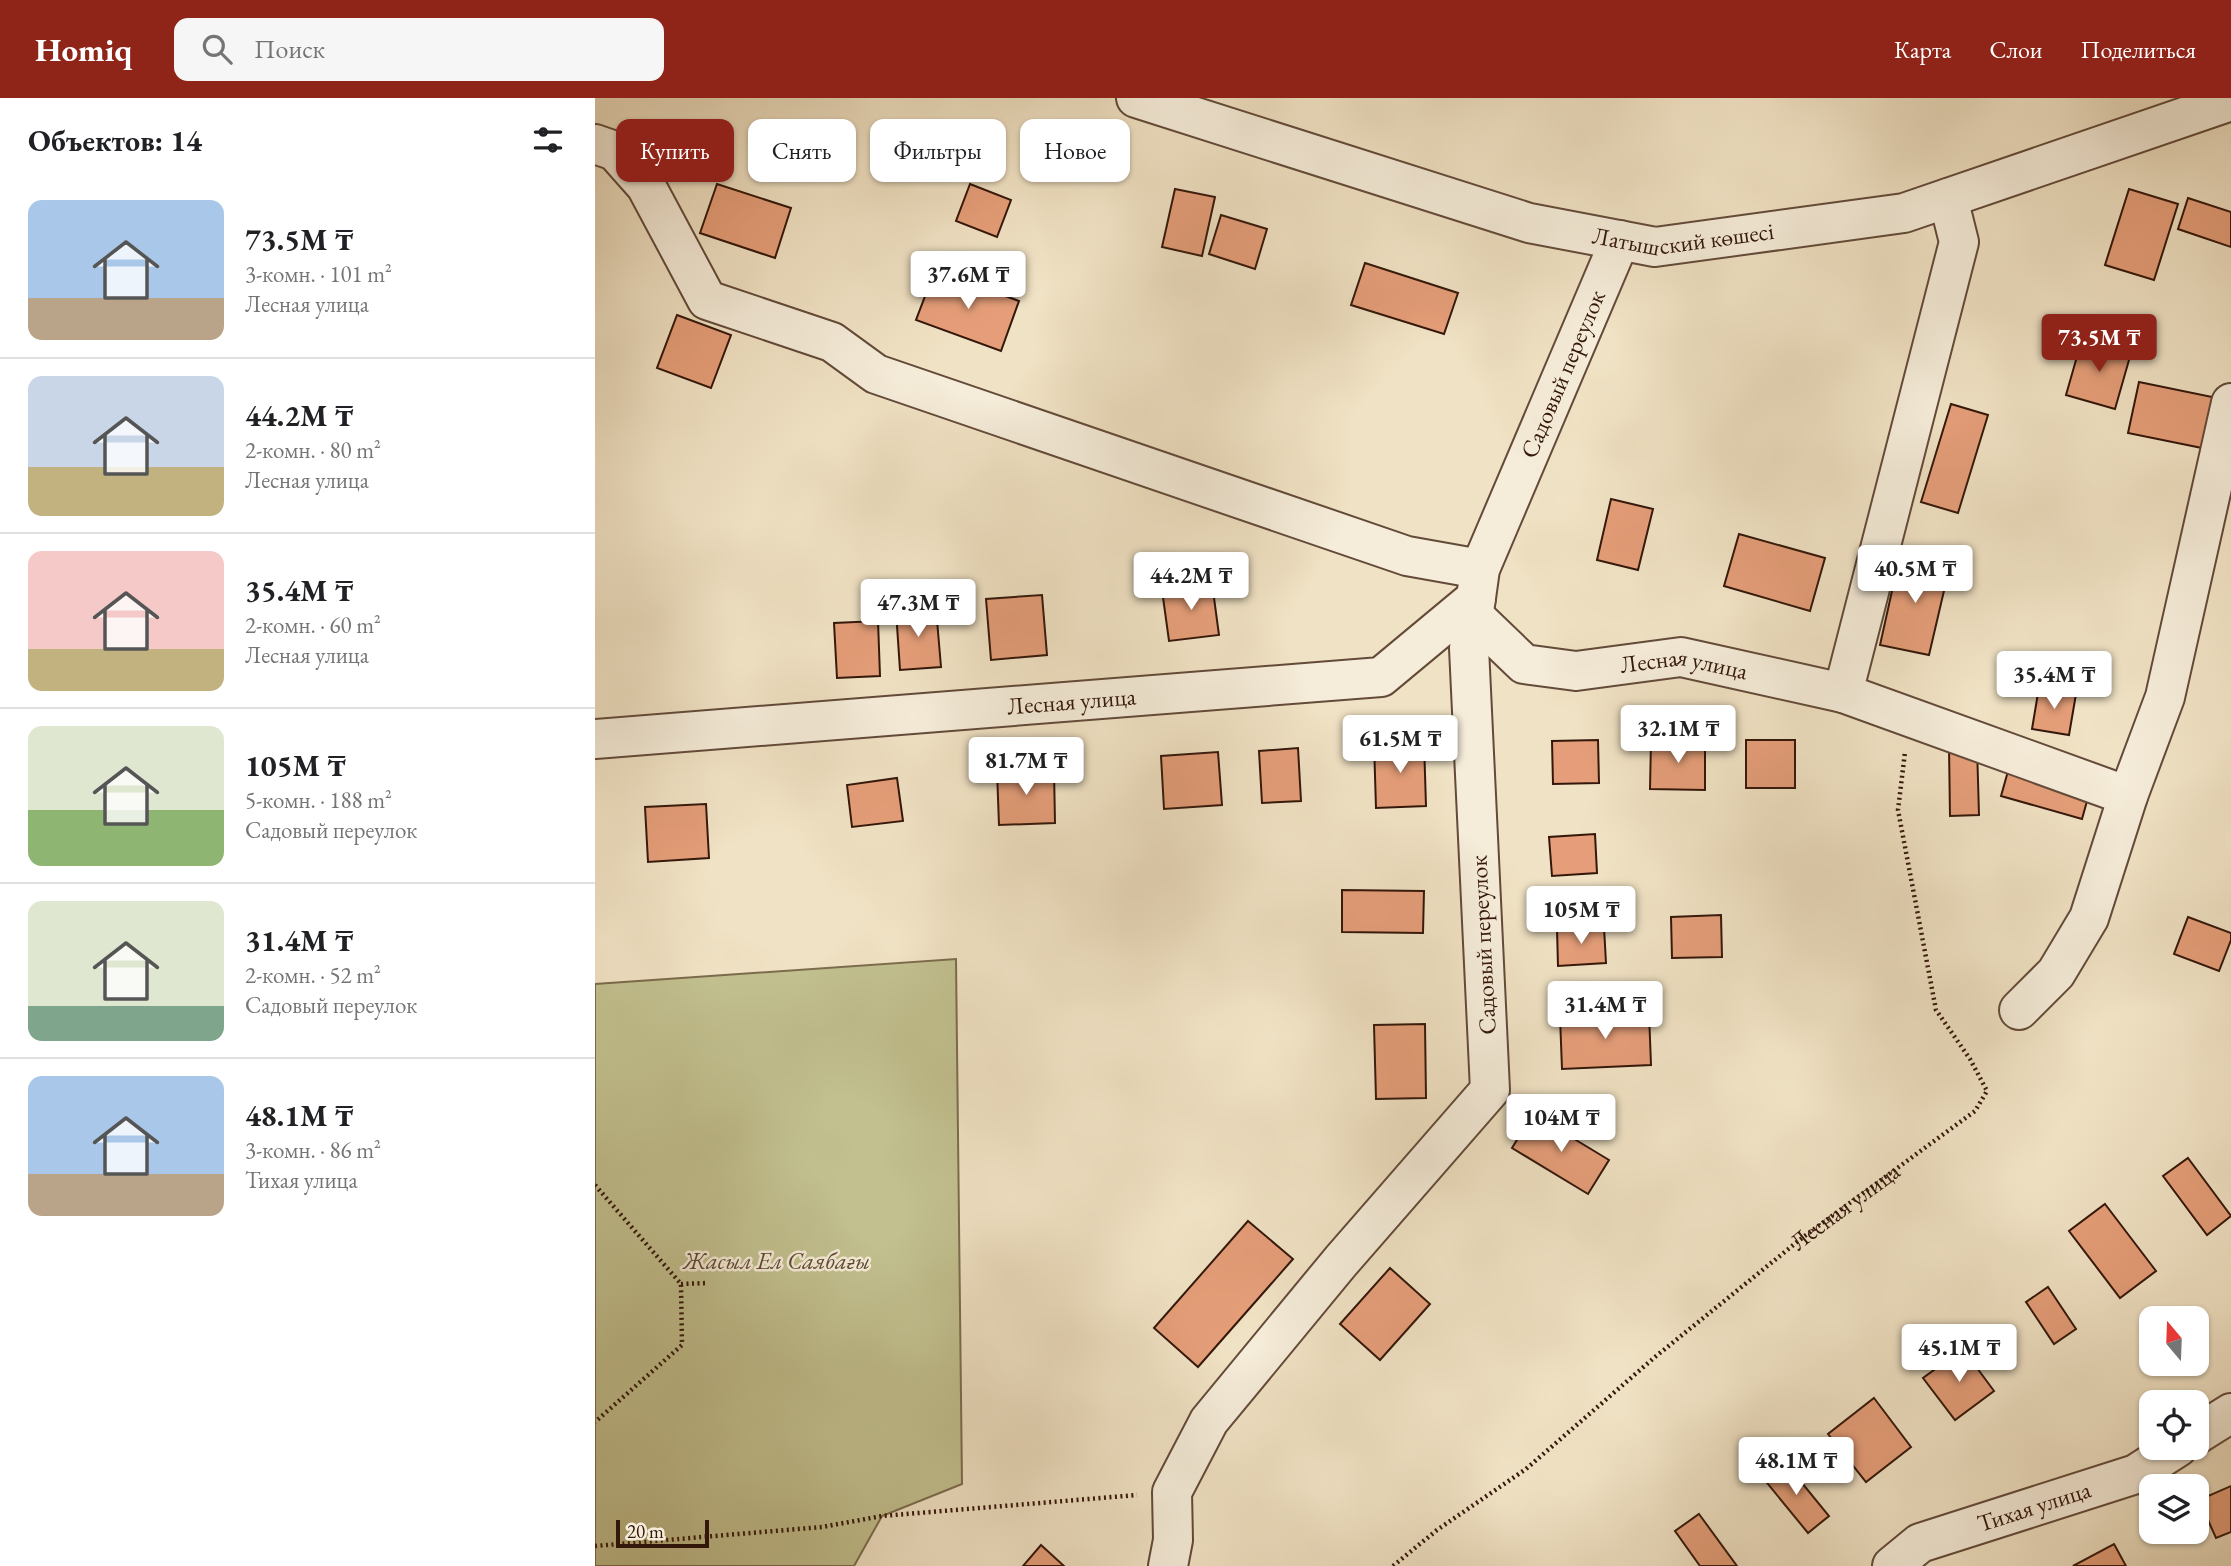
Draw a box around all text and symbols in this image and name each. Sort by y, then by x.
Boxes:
search box [174,18,664,81]
text: Homiq [35,28,132,71]
icon: search [198,30,236,68]
text: Поиск [254,32,325,66]
text: Карта [1894,34,1951,65]
text: Слои [1989,34,2043,65]
text: Поделиться [2081,34,2196,65]
chip: Купить [616,119,734,182]
chip: Снять [748,119,856,182]
chip: Фильтры [870,119,1006,182]
chip: Новое [1020,119,1130,182]
text: Объектов: 14 [28,121,202,160]
icon: filters [529,121,567,159]
street label: Латышский көшесі [1590,215,1776,263]
text: 73.5M ₸ [245,220,353,259]
icon: home [84,228,168,312]
pin: 37.6M ₸ [903,252,1033,311]
text: 3-комн. · 101 m² [245,259,392,289]
text: 37.6M ₸ [927,259,1009,289]
street label: Садовый переулок [1513,284,1612,463]
text: Лесная улица [245,289,369,319]
pin: 73.5M ₸ [2034,314,2164,374]
text: 73.5M ₸ [2058,322,2140,352]
text: 44.2M ₸ [245,396,353,435]
icon: home [84,404,168,488]
text: 2-комн. · 80 m² [245,435,381,465]
text: Лесная улица [245,465,369,495]
pin: 40.5M ₸ [1850,546,1980,605]
pin: 44.2M ₸ [1126,552,1256,612]
text: 40.5M ₸ [1874,553,1956,583]
text: 44.2M ₸ [1150,560,1232,590]
text: 35.4M ₸ [245,571,353,610]
icon: home [84,579,168,663]
pin: 47.3M ₸ [853,580,983,639]
text: 47.3M ₸ [877,587,959,617]
text: 2-комн. · 60 m² [245,610,381,640]
text: Лесная улица [245,640,369,670]
street label: Лесная улица [1618,640,1751,686]
pin: 35.4M ₸ [1989,652,2119,711]
text: 35.4M ₸ [2013,659,2095,689]
street label: Лесная улица [1006,680,1138,721]
pin: 32.1M ₸ [1613,706,1743,765]
text: 32.1M ₸ [1637,713,1719,743]
pin: 61.5M ₸ [1335,716,1465,775]
text: 61.5M ₸ [1359,723,1441,753]
pin: 81.7M ₸ [961,738,1091,797]
text: 81.7M ₸ [985,745,1067,775]
text: 105M ₸ [245,746,345,785]
icon: home [84,754,168,838]
text: 5-комн. · 188 m² [245,785,392,815]
text: Садовый переулок [245,815,417,845]
street label: Садовый переулок [1462,854,1503,1036]
pin: 105M ₸ [1524,886,1638,946]
text: 105M ₸ [1542,894,1620,924]
text: 31.4M ₸ [245,921,353,960]
icon: home [84,929,168,1013]
text: 2-комн. · 52 m² [245,960,381,990]
pin: 31.4M ₸ [1540,982,1670,1041]
text: 31.4M ₸ [1564,989,1646,1019]
text: Садовый переулок [245,990,417,1020]
pin: 104M ₸ [1504,1094,1618,1154]
text: 48.1M ₸ [245,1096,353,1135]
text: 104M ₸ [1522,1102,1600,1132]
icon: home [84,1104,168,1188]
text: 3-комн. · 86 m² [245,1135,381,1165]
street label: Лесная улица [1783,1155,1906,1257]
text: Тихая улица [245,1165,358,1195]
park label: Жасыл Ел Саябағы [682,1245,870,1276]
north arrow [2139,1306,2209,1376]
map controls [2139,1306,2209,1544]
pin: 45.1M ₸ [1894,1324,2024,1384]
text: 45.1M ₸ [1918,1332,2000,1362]
button: locate [2139,1390,2209,1460]
pin: 48.1M ₸ [1731,1438,1861,1497]
text: 48.1M ₸ [1755,1445,1837,1475]
street label: Тихая улица [1973,1473,2095,1539]
button: layers [2139,1474,2209,1544]
scale bar [616,1517,709,1549]
text: 20 m [627,1519,664,1544]

